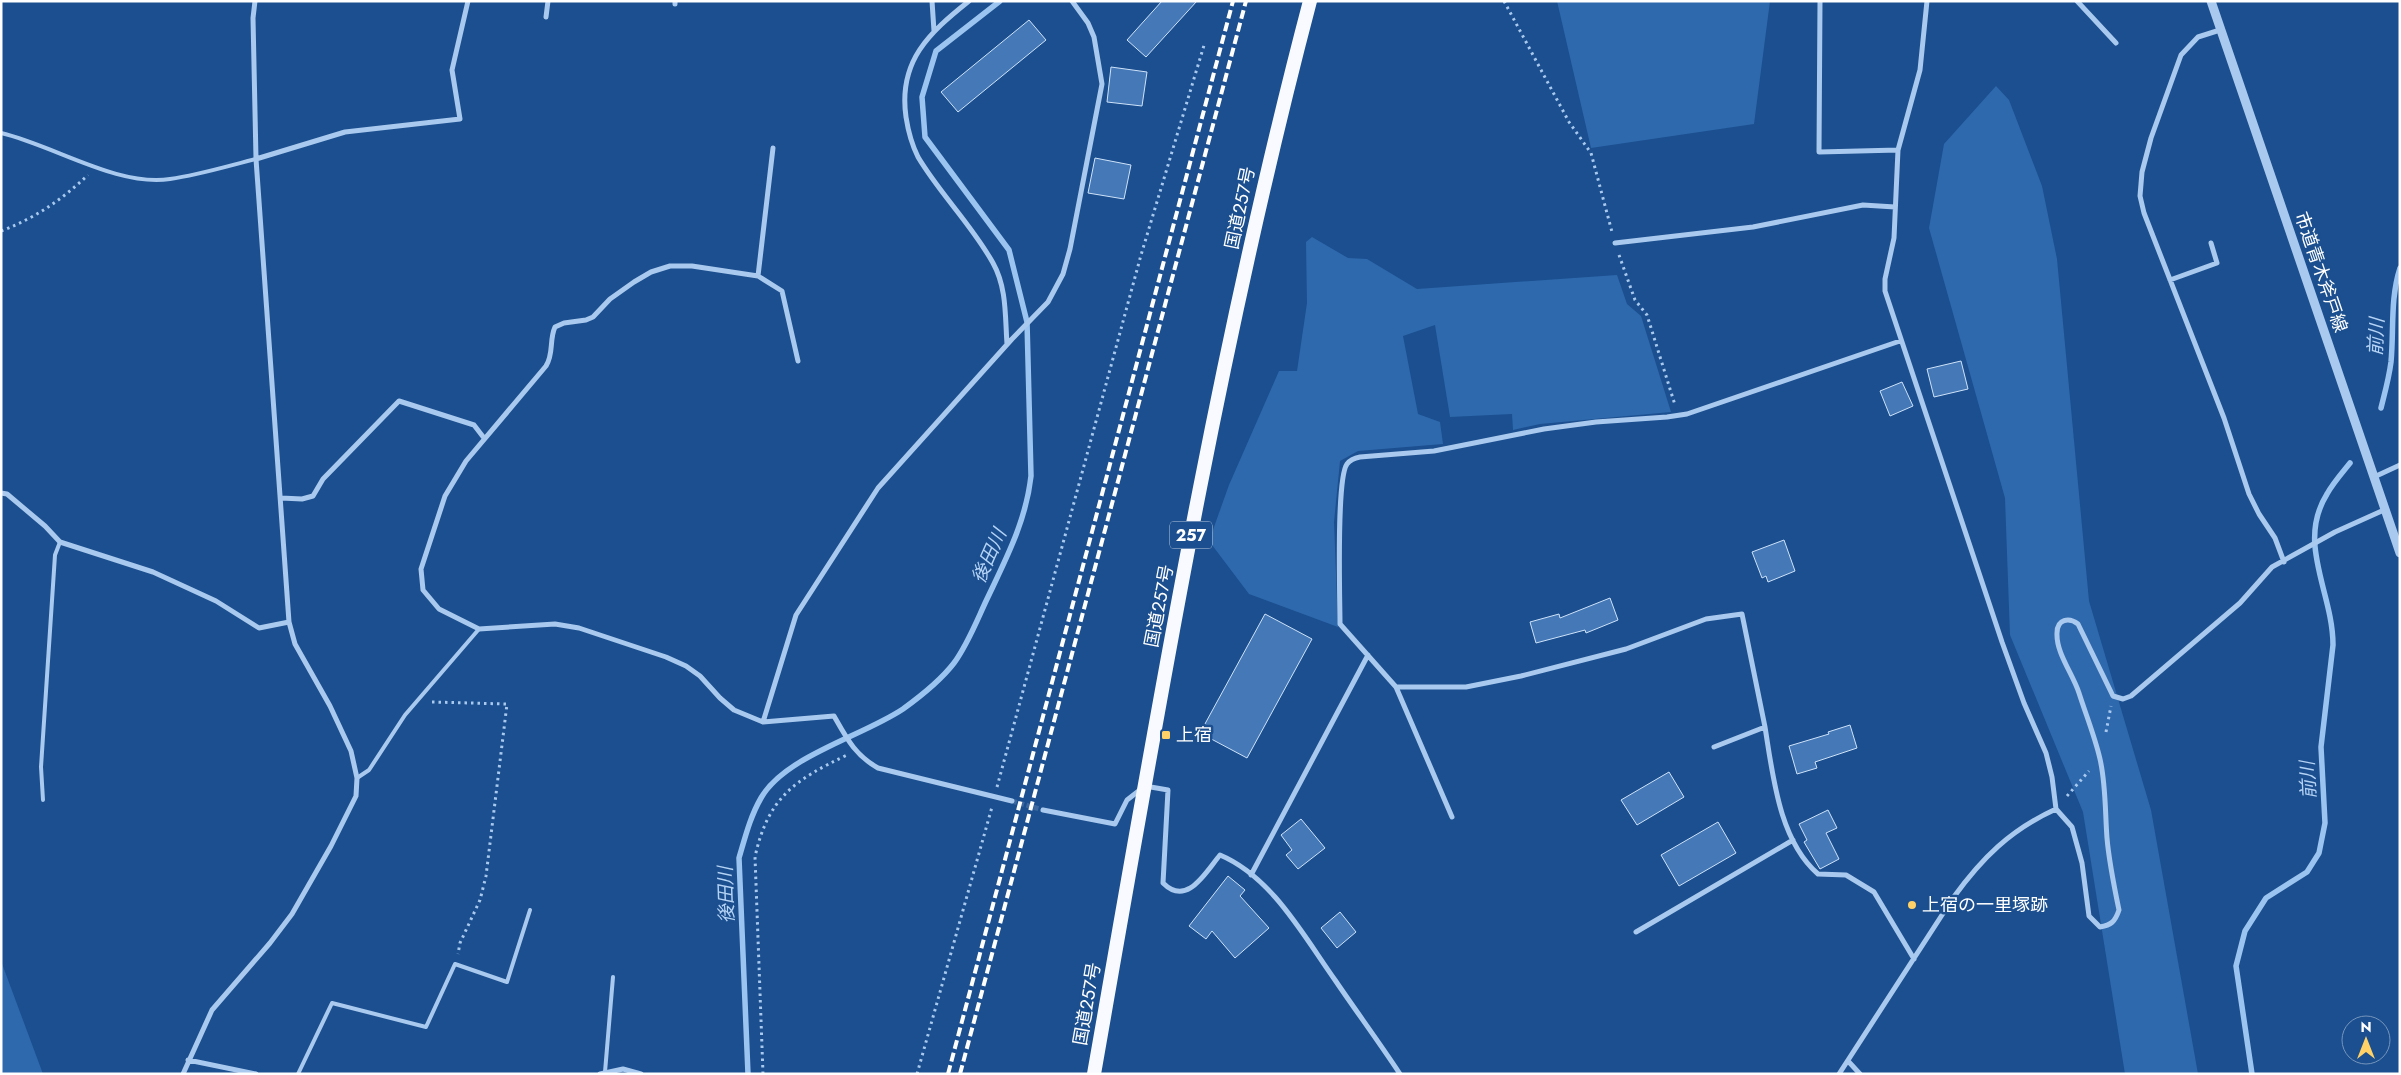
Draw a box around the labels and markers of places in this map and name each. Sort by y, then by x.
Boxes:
place label: 上宿 [1176,722,1212,748]
marker: 上宿 [1160,729,1172,741]
place label: 上宿の一里塚跡 [1922,892,2048,918]
marker: 上宿の一里塚跡 [1906,899,1918,911]

